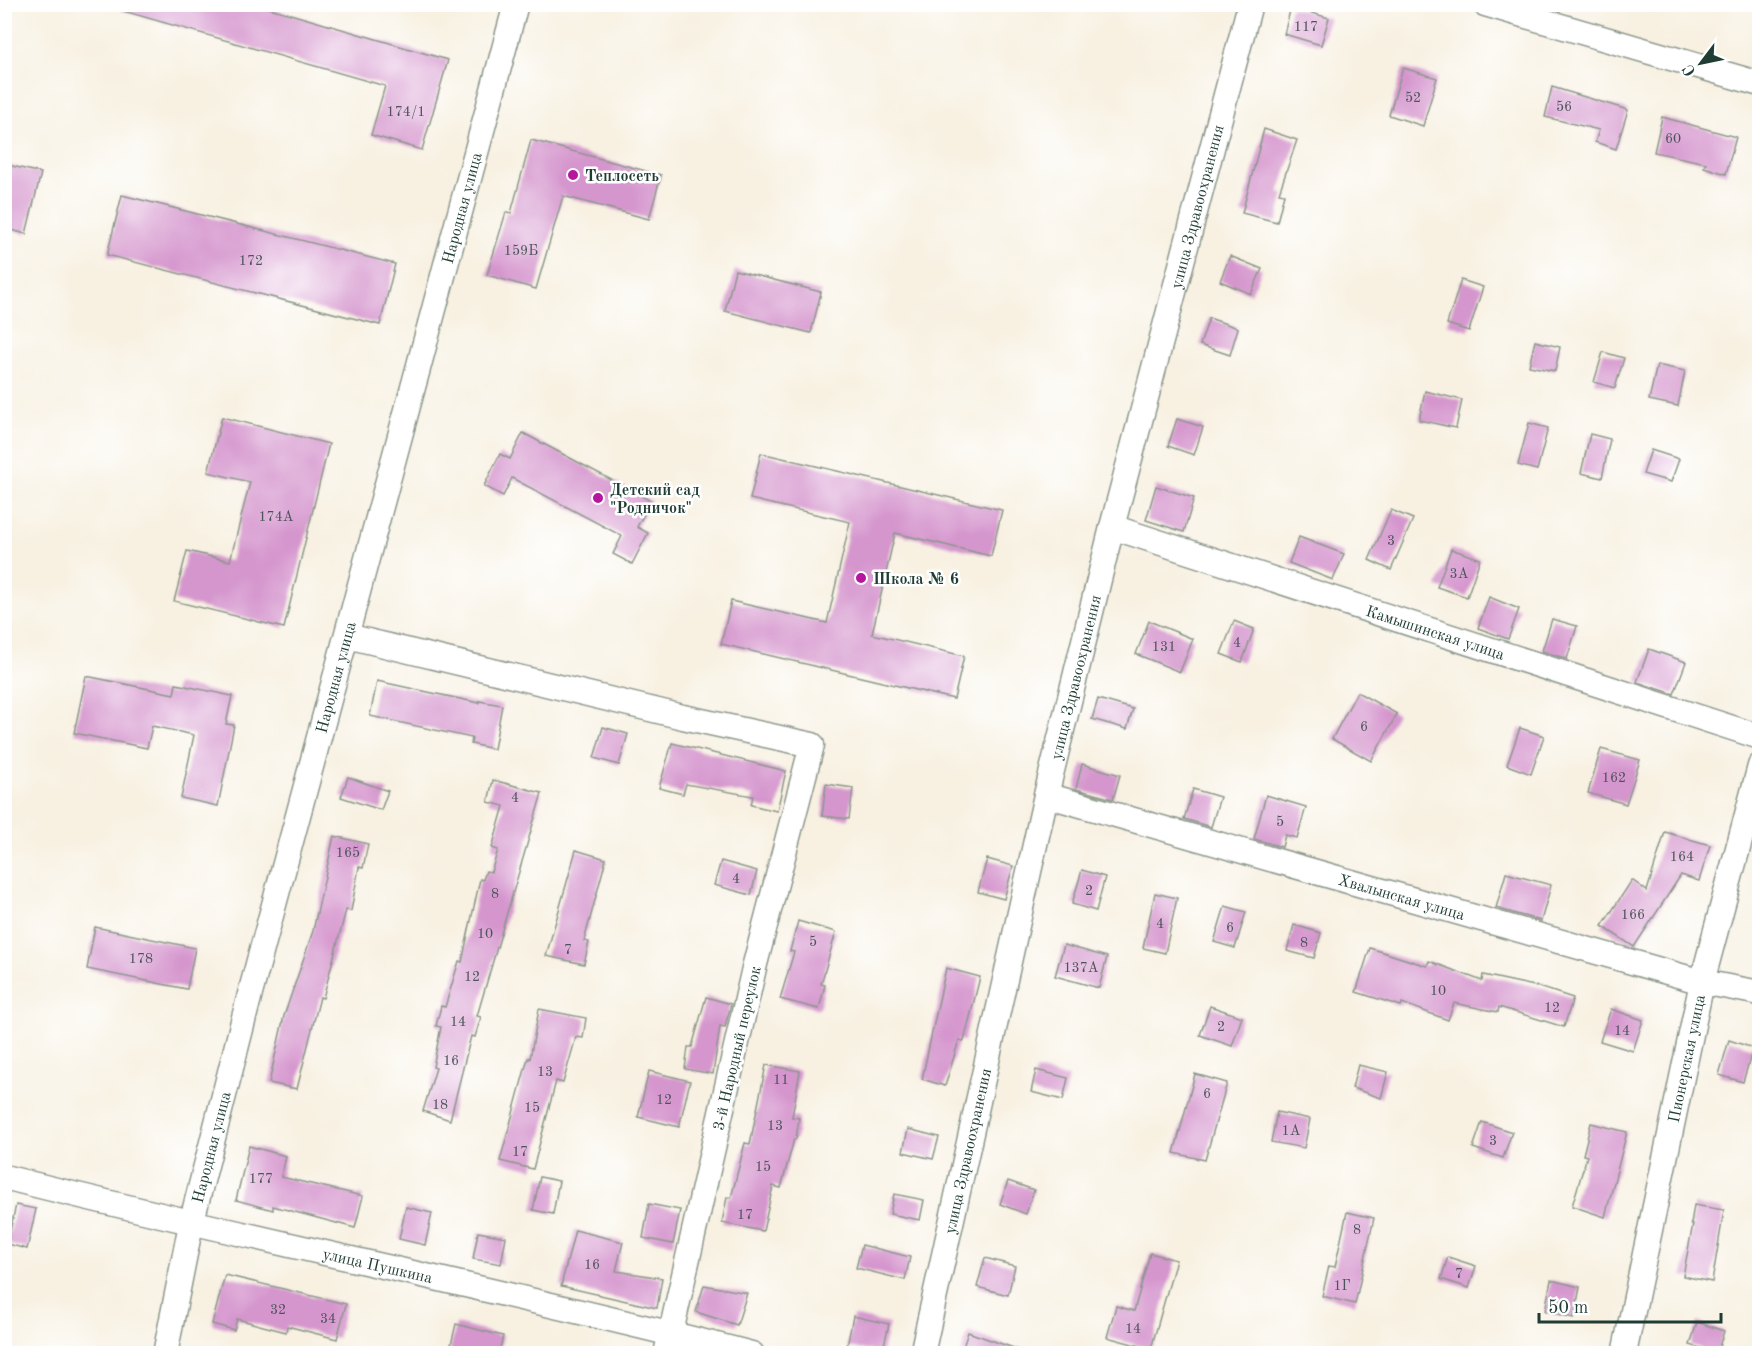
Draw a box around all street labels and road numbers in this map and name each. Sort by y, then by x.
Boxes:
street label: улица Здравоохранения [1169,123,1228,291]
street label: Народная улица [441,151,486,266]
street label: улица Здравоохранения [1049,594,1105,762]
street label: Камышинская улица [1363,604,1506,664]
street label: Народная улица [314,620,360,735]
street label: Хвалынская улица [1336,873,1467,924]
street label: 3-й Народный переулок [711,965,765,1132]
street label: Пионерская улица [1667,993,1709,1124]
street label: улица Здравоохранения [943,1067,995,1236]
street label: Народная улица [191,1090,235,1205]
street label: улица Пушкина [321,1247,434,1287]

